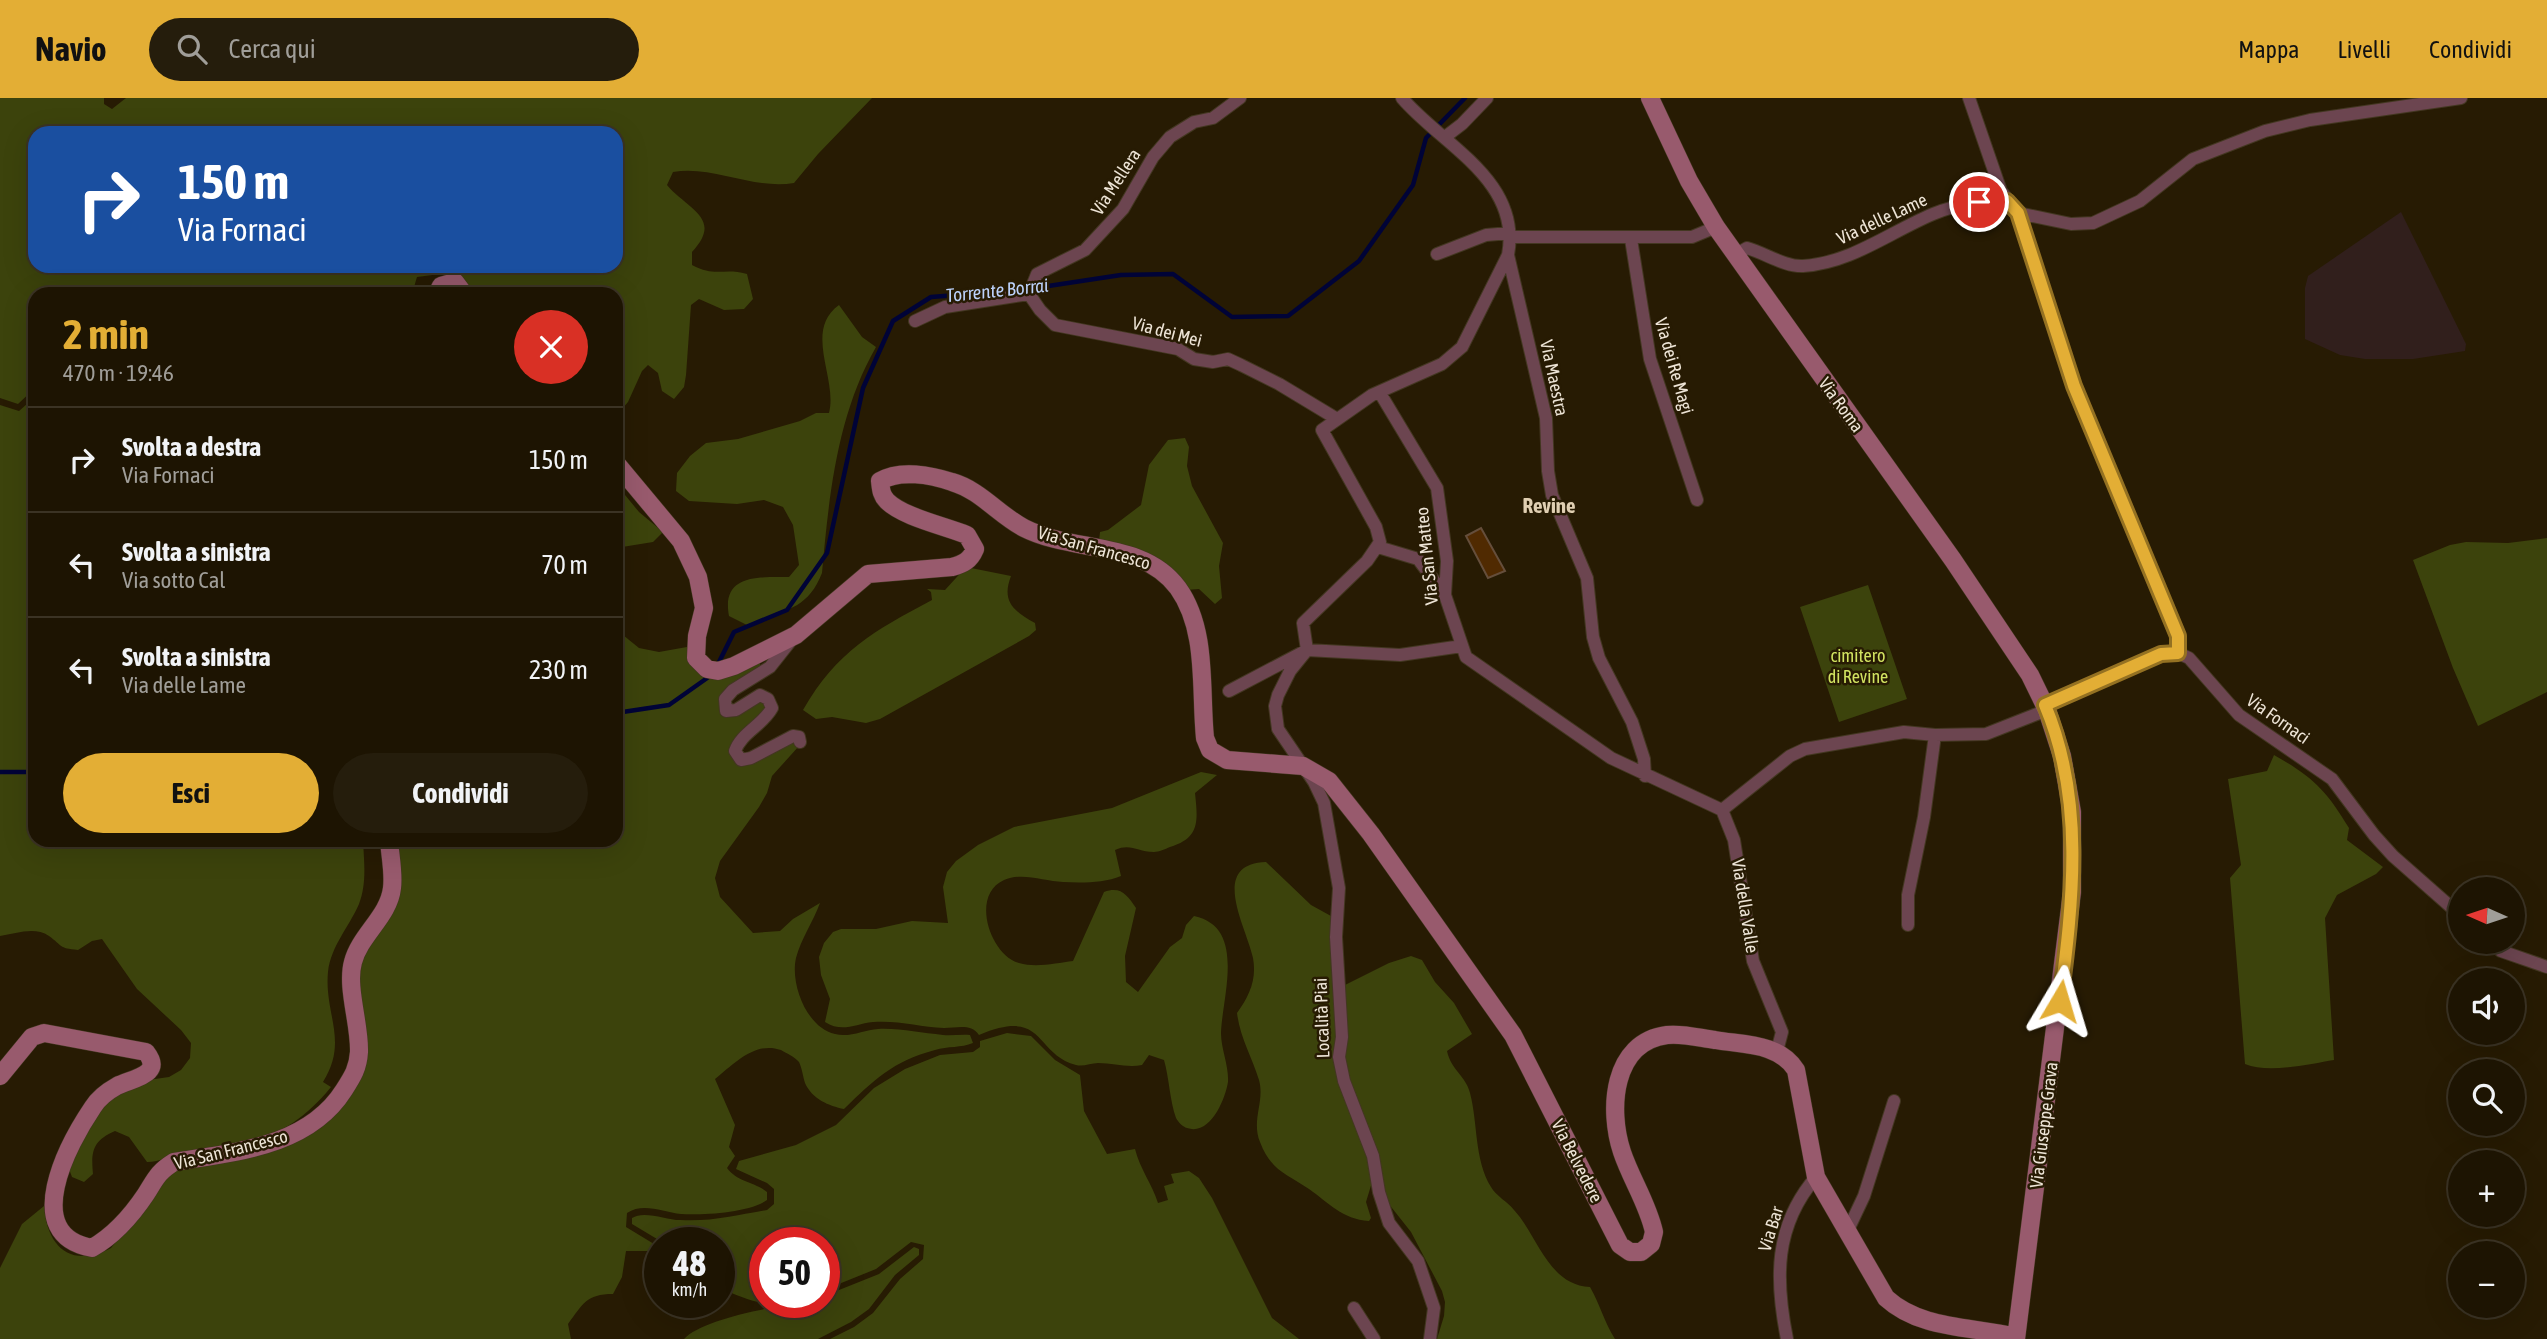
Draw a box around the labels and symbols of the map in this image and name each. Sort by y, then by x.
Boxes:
street label: Via Mellera [1086,145,1145,219]
pin [1949,172,2009,232]
street label: Via delle Lame [1833,189,1930,249]
water label: Torrente Borrai [945,274,1049,306]
street label: Via dei Mei [1130,312,1204,351]
street label: Via dei Re Magi [1651,315,1698,416]
street label: Via Maestra [1536,338,1573,418]
street label: Via Roma [1815,373,1868,436]
district label: Revine [1522,493,1576,517]
street label: Via San Matteo [1411,506,1442,606]
street label: Via San Francesco [1035,521,1153,574]
park label: cimitero di Revine [1828,645,1888,687]
street label: Via Fornaci [2243,689,2314,748]
street label: Via della Valle [1728,857,1763,955]
north arrow [2448,877,2525,954]
position arrow [2023,964,2097,1038]
street label: Località Piai [1310,977,1333,1059]
street label: Via Giuseppe Grava [2025,1061,2062,1189]
street label: Via Belvedere [1548,1116,1607,1206]
street label: Via San Francesco [172,1125,290,1174]
street label: Via Bar [1754,1203,1787,1254]
speed limit sign: 50 [749,1227,840,1318]

